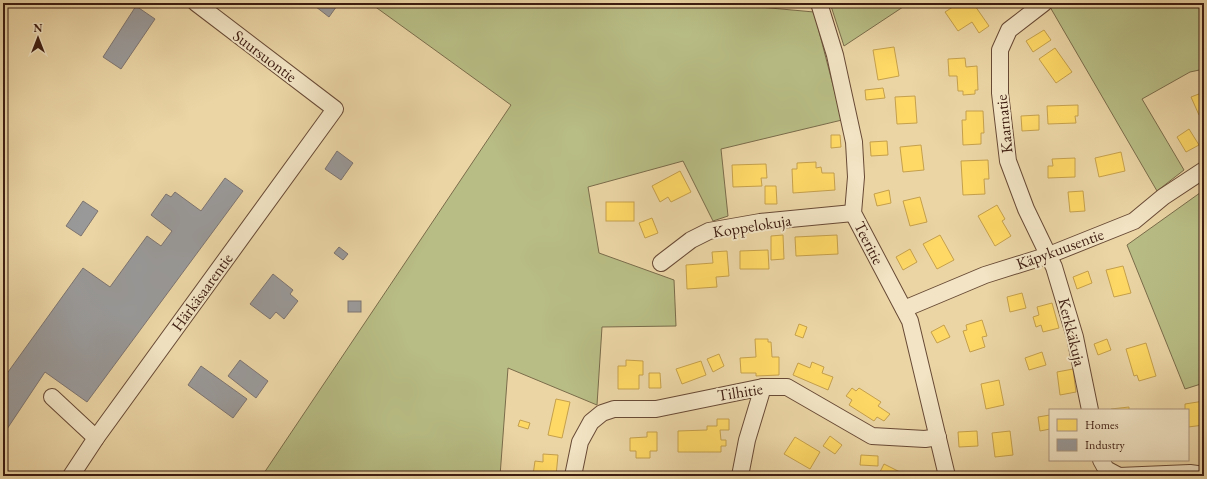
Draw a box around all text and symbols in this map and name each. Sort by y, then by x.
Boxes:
north arrow [18,18,58,58]
text: N [34,21,43,35]
street label: Suursuontie [229,25,301,87]
street label: Kaarnatie [990,94,1018,154]
street label: Koppelokuja [711,209,793,243]
street label: Teeritie [849,218,889,268]
street label: Käpykuusentie [1013,223,1107,275]
street label: Härkäsaarentie [167,249,237,335]
street label: Kerkkäkuja [1053,296,1091,369]
street label: Tilhitie [716,378,764,406]
legend [1049,409,1189,461]
text: Homes [1085,417,1119,433]
text: Industry [1085,437,1125,453]

